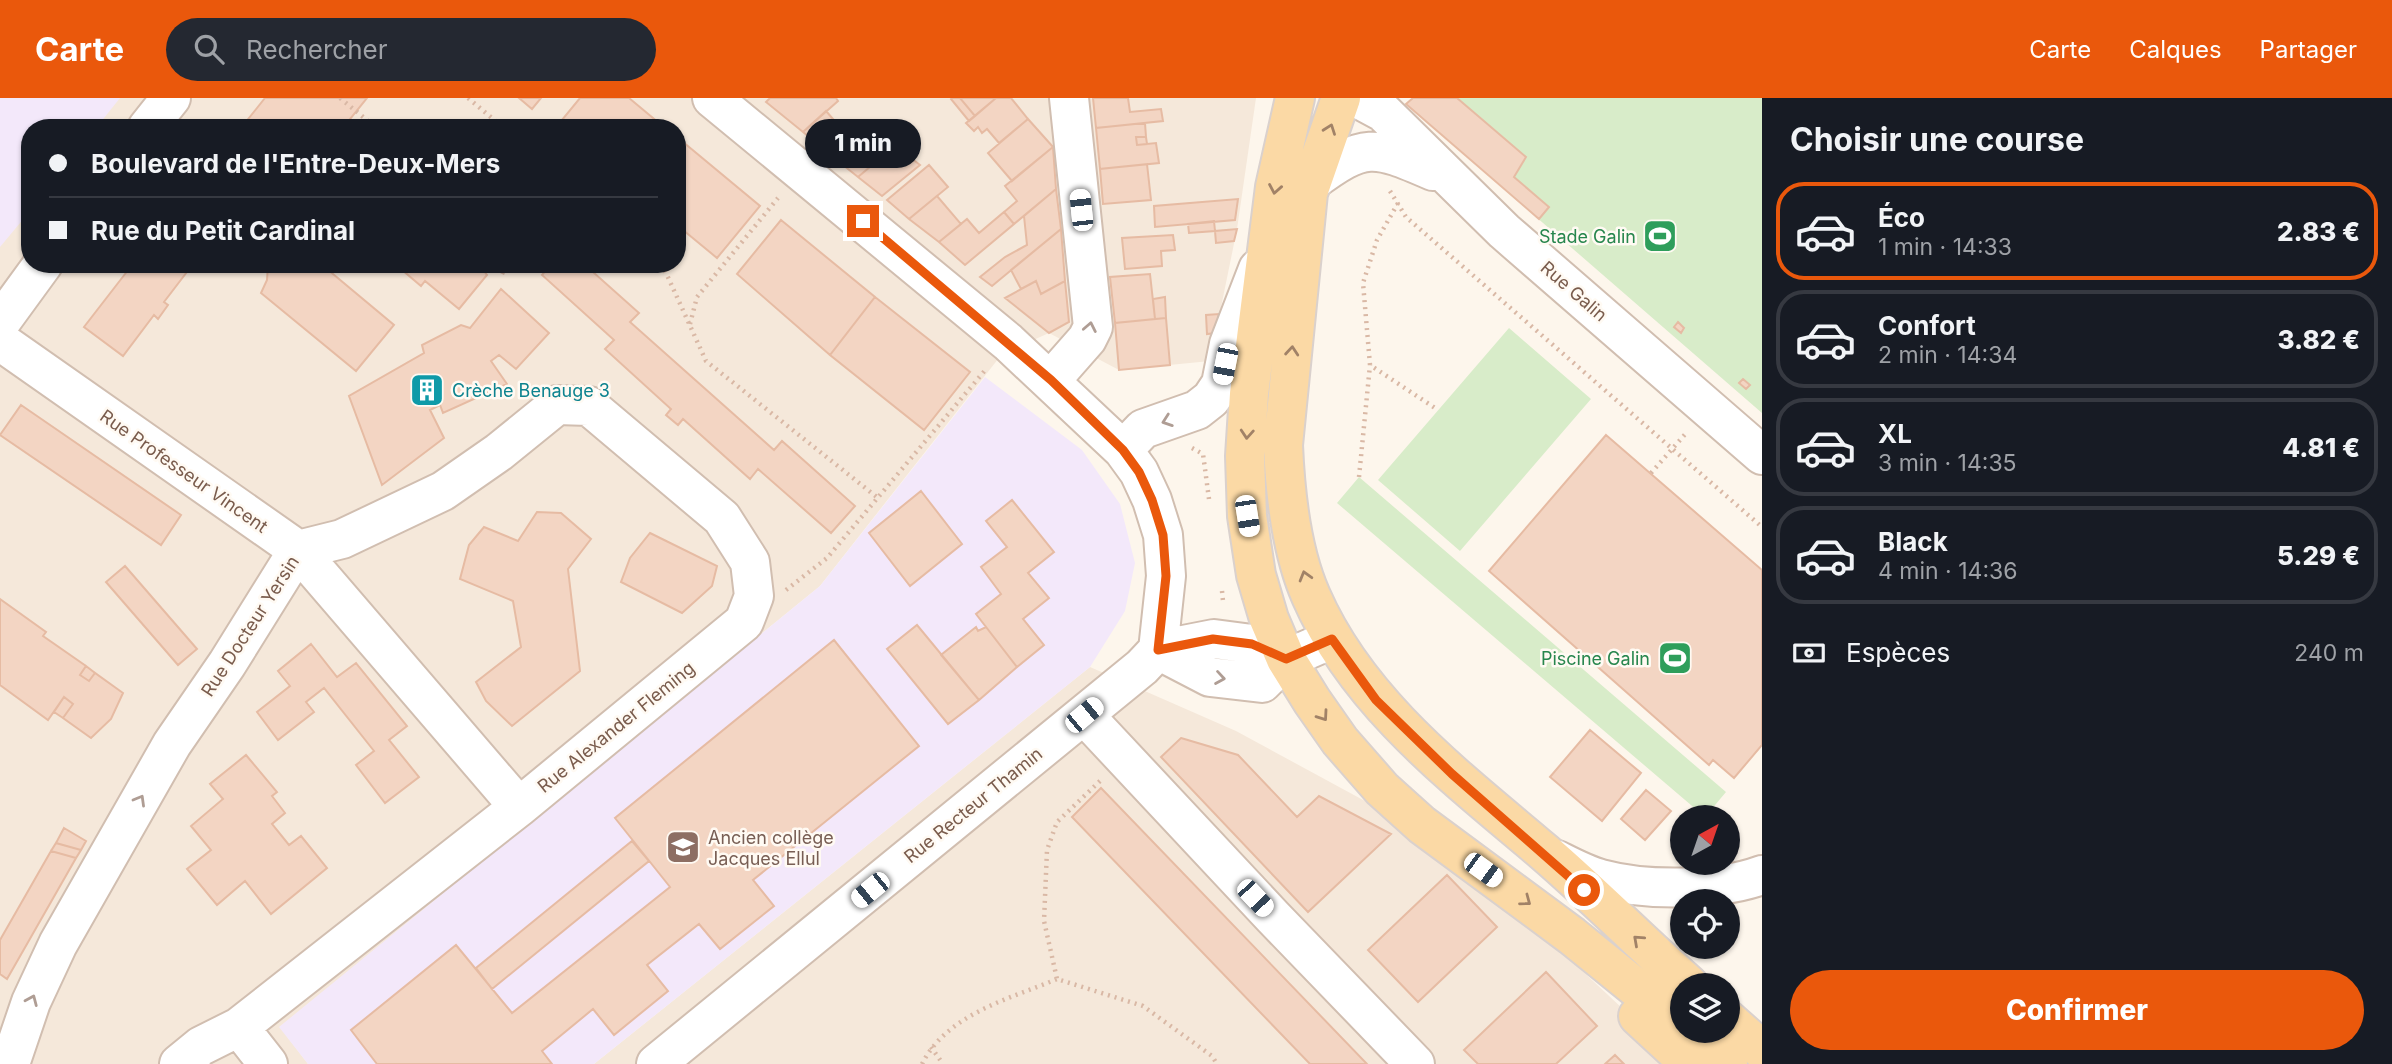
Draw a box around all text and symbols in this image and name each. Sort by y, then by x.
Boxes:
search box [166,18,656,81]
text: Carte [35,29,124,69]
icon: search [190,30,228,68]
text: Rechercher [246,34,388,65]
text: Carte [2029,35,2091,64]
text: Calques [2129,35,2222,64]
text: Partager [2260,35,2357,64]
callout: 1 min [805,120,921,169]
text: Choisir une course [1790,120,2084,159]
one-way arrow [1322,123,1336,135]
text: 1 min [834,129,892,157]
text: Boulevard de l'Entre-Deux-Mers [91,148,500,179]
one-way arrow [1268,183,1283,195]
car [1069,188,1094,232]
icon: car [1794,200,1857,263]
text: Éco [1878,202,1925,233]
route end [847,205,879,237]
text: Rue du Petit Cardinal [91,215,355,246]
text: 2.83 € [2277,216,2360,247]
sports icon: Stade Galin [1641,217,1679,255]
place label: Stade Galin [1539,226,1636,247]
text: 1 min · 14:33 [1878,233,2012,261]
street label: Rue Galin [1537,257,1611,325]
icon: car [1794,308,1857,371]
text: Confort [1878,310,1976,341]
one-way arrow [1081,321,1096,333]
text: 3.82 € [2278,324,2360,355]
car [1211,341,1240,387]
text: 2 min · 14:34 [1878,341,2017,369]
one-way arrow [1284,346,1299,357]
building icon: Crèche Benauge 3 [408,371,446,409]
place label: Crèche Benauge 3 [452,380,610,401]
street label: Rue Professeur Vincent [96,405,272,537]
one-way arrow [1161,413,1173,427]
icon: car [1794,416,1857,479]
text: XL [1878,418,1912,449]
one-way arrow [1240,429,1255,440]
text: 4.81 € [2282,432,2360,463]
text: 3 min · 14:35 [1878,449,2017,477]
car [1234,494,1261,538]
icon: car [1794,524,1857,587]
text: Black [1878,526,1948,557]
text: 5.29 € [2277,540,2360,571]
street label: Rue Docteur Yersin [197,552,303,700]
text: 4 min · 14:36 [1878,557,2018,585]
one-way arrow [1299,571,1313,583]
icon: cash [1790,634,1828,672]
text: Espèces [1846,637,1950,668]
sports icon: Piscine Galin [1656,639,1694,677]
text: 240 m [2294,639,2364,667]
place label: Piscine Galin [1541,648,1650,669]
street label: Rue Alexander Fleming [533,657,699,797]
one-way arrow [1214,670,1226,685]
car [1062,693,1107,737]
one-way arrow [1315,708,1327,721]
street label: Rue Recteur Thamin [900,743,1046,867]
one-way arrow [132,794,145,807]
north arrow [1670,805,1740,875]
map controls [1670,805,1740,1043]
place label: Ancien collège Jacques Ellul [708,827,834,869]
school or university icon: Ancien collège Jacques Ellul [664,828,702,866]
car [1460,849,1507,891]
car [848,869,893,911]
route start [1568,874,1600,906]
car [1233,875,1278,921]
button: locate [1670,889,1740,959]
one-way arrow [1518,893,1530,906]
one-way arrow [1633,936,1646,948]
button: Confirmer [1790,970,2364,1050]
button: layers [1670,973,1740,1043]
one-way arrow [24,994,38,1006]

